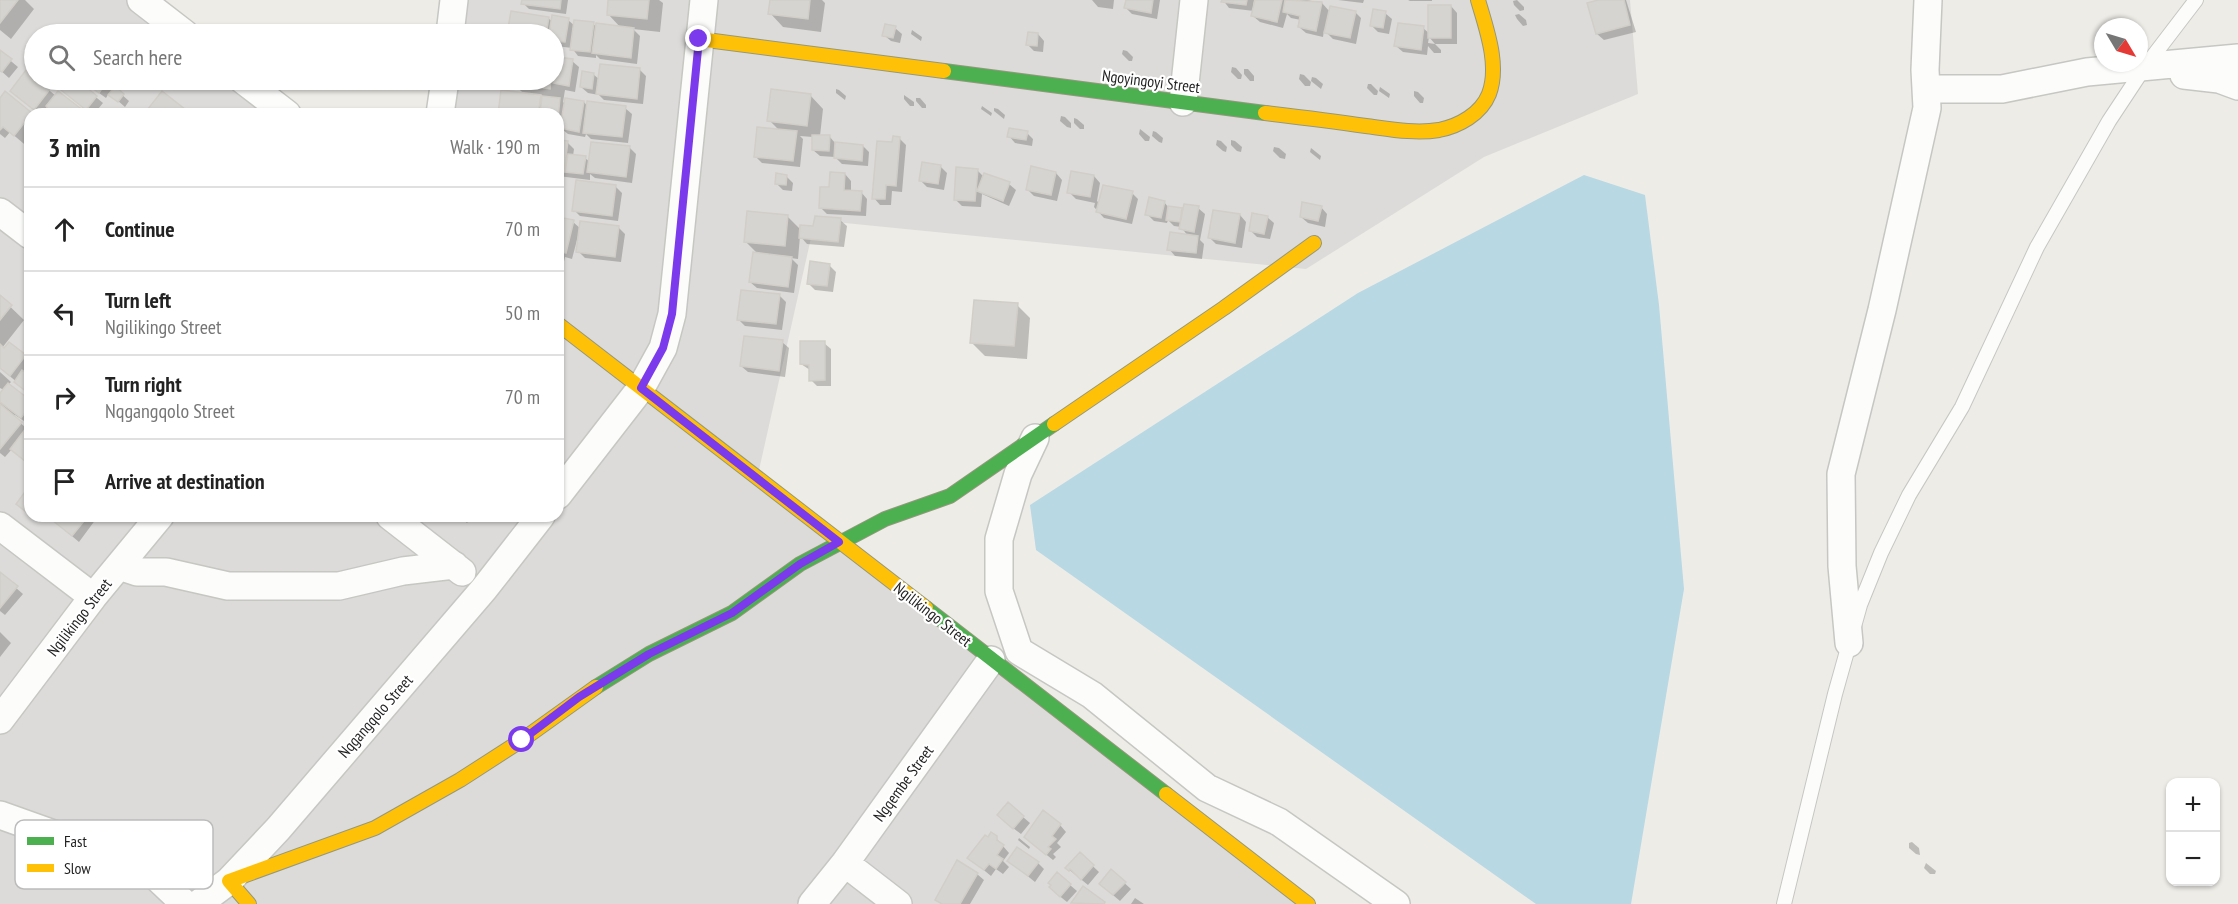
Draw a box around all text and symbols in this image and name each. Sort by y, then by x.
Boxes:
north arrow [2094,18,2148,72]
search box [24,24,564,90]
route end [685,25,711,51]
icon: search [45,41,78,74]
text: Search here [93,43,182,71]
street label: Ngoyingoyi Street [1101,65,1202,97]
text: 3 min [48,131,101,164]
text: Walk · 190 m [450,134,540,160]
icon: ahead [48,213,81,246]
text: Continue [105,215,175,243]
text: 70 m [505,216,540,242]
text: Turn left [105,286,171,314]
icon: left [48,297,81,330]
text: 50 m [505,300,540,326]
text: Ngilikingo Street [105,314,222,340]
text: Turn right [105,370,182,398]
icon: right [48,381,81,414]
text: 70 m [505,384,540,410]
text: Nqgangqolo Street [105,398,235,424]
icon: arrive [48,465,81,498]
text: Arrive at destination [105,467,265,495]
street label: Ngilikingo Street [42,574,116,660]
street label: Ngilikingo Street [890,577,976,651]
street label: Nqgangqolo Street [333,670,417,762]
route start [508,726,534,752]
street label: Ngqembe Street [869,740,938,825]
map controls [2166,778,2220,886]
button: + [2166,778,2220,832]
legend [15,820,213,889]
text: Fast [64,831,87,851]
button: − [2166,832,2220,886]
text: Slow [64,858,91,878]

